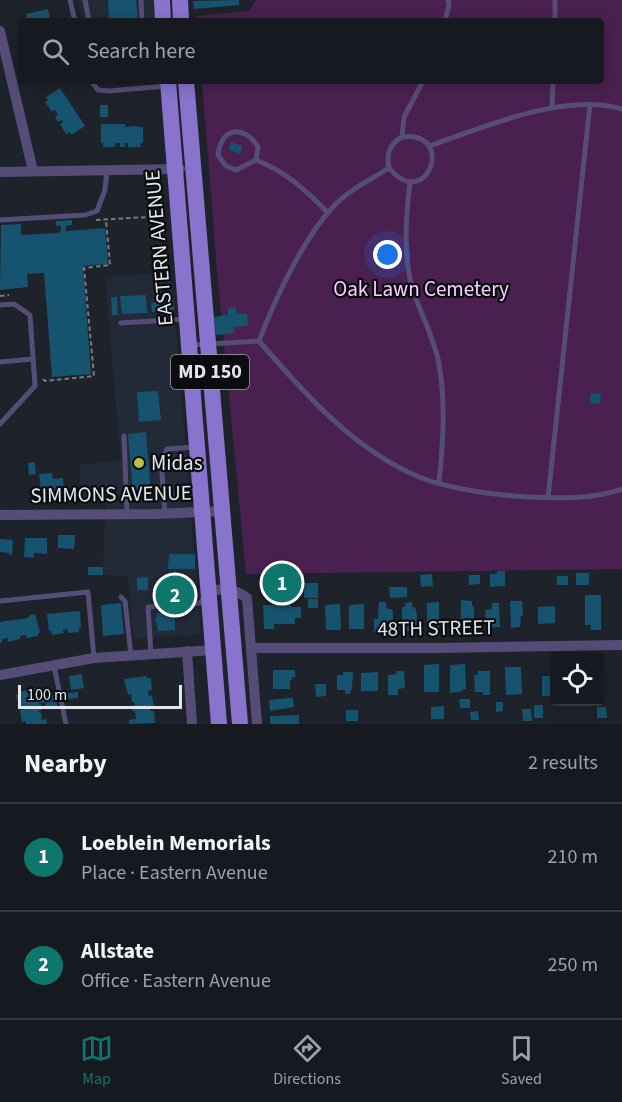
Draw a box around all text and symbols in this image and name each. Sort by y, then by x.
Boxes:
search box [18,18,604,84]
icon: search [39,35,72,68]
text: Search here [87,35,195,67]
street label: EASTERN AVENUE [137,169,181,327]
your location [373,240,402,269]
park label: Oak Lawn Cemetery [333,274,509,304]
road number: MD 150 [171,355,249,389]
place label: Midas [151,448,203,478]
marker: Midas [132,456,146,470]
street label: SIMMONS AVENUE [30,478,192,510]
pin: 1 [262,560,302,606]
pin: 2 [156,572,195,618]
street label: 48TH STREET [377,612,495,644]
map controls [550,652,604,706]
button: locate [550,652,604,706]
scale bar [18,682,182,710]
text: 100 m [27,684,67,706]
text: Nearby [24,745,107,782]
text: 2 results [528,749,598,777]
text: Loeblein Memorials [81,827,271,859]
text: 1 [38,843,49,871]
text: 210 m [548,843,598,871]
text: Place · Eastern Avenue [81,859,268,887]
text: Allstate [81,935,154,967]
text: 2 [38,951,49,979]
text: 250 m [548,951,598,979]
text: Office · Eastern Avenue [81,967,271,995]
tab: Map [80,1032,113,1090]
tab: Directions [273,1032,341,1090]
tab: Saved [501,1032,542,1090]

